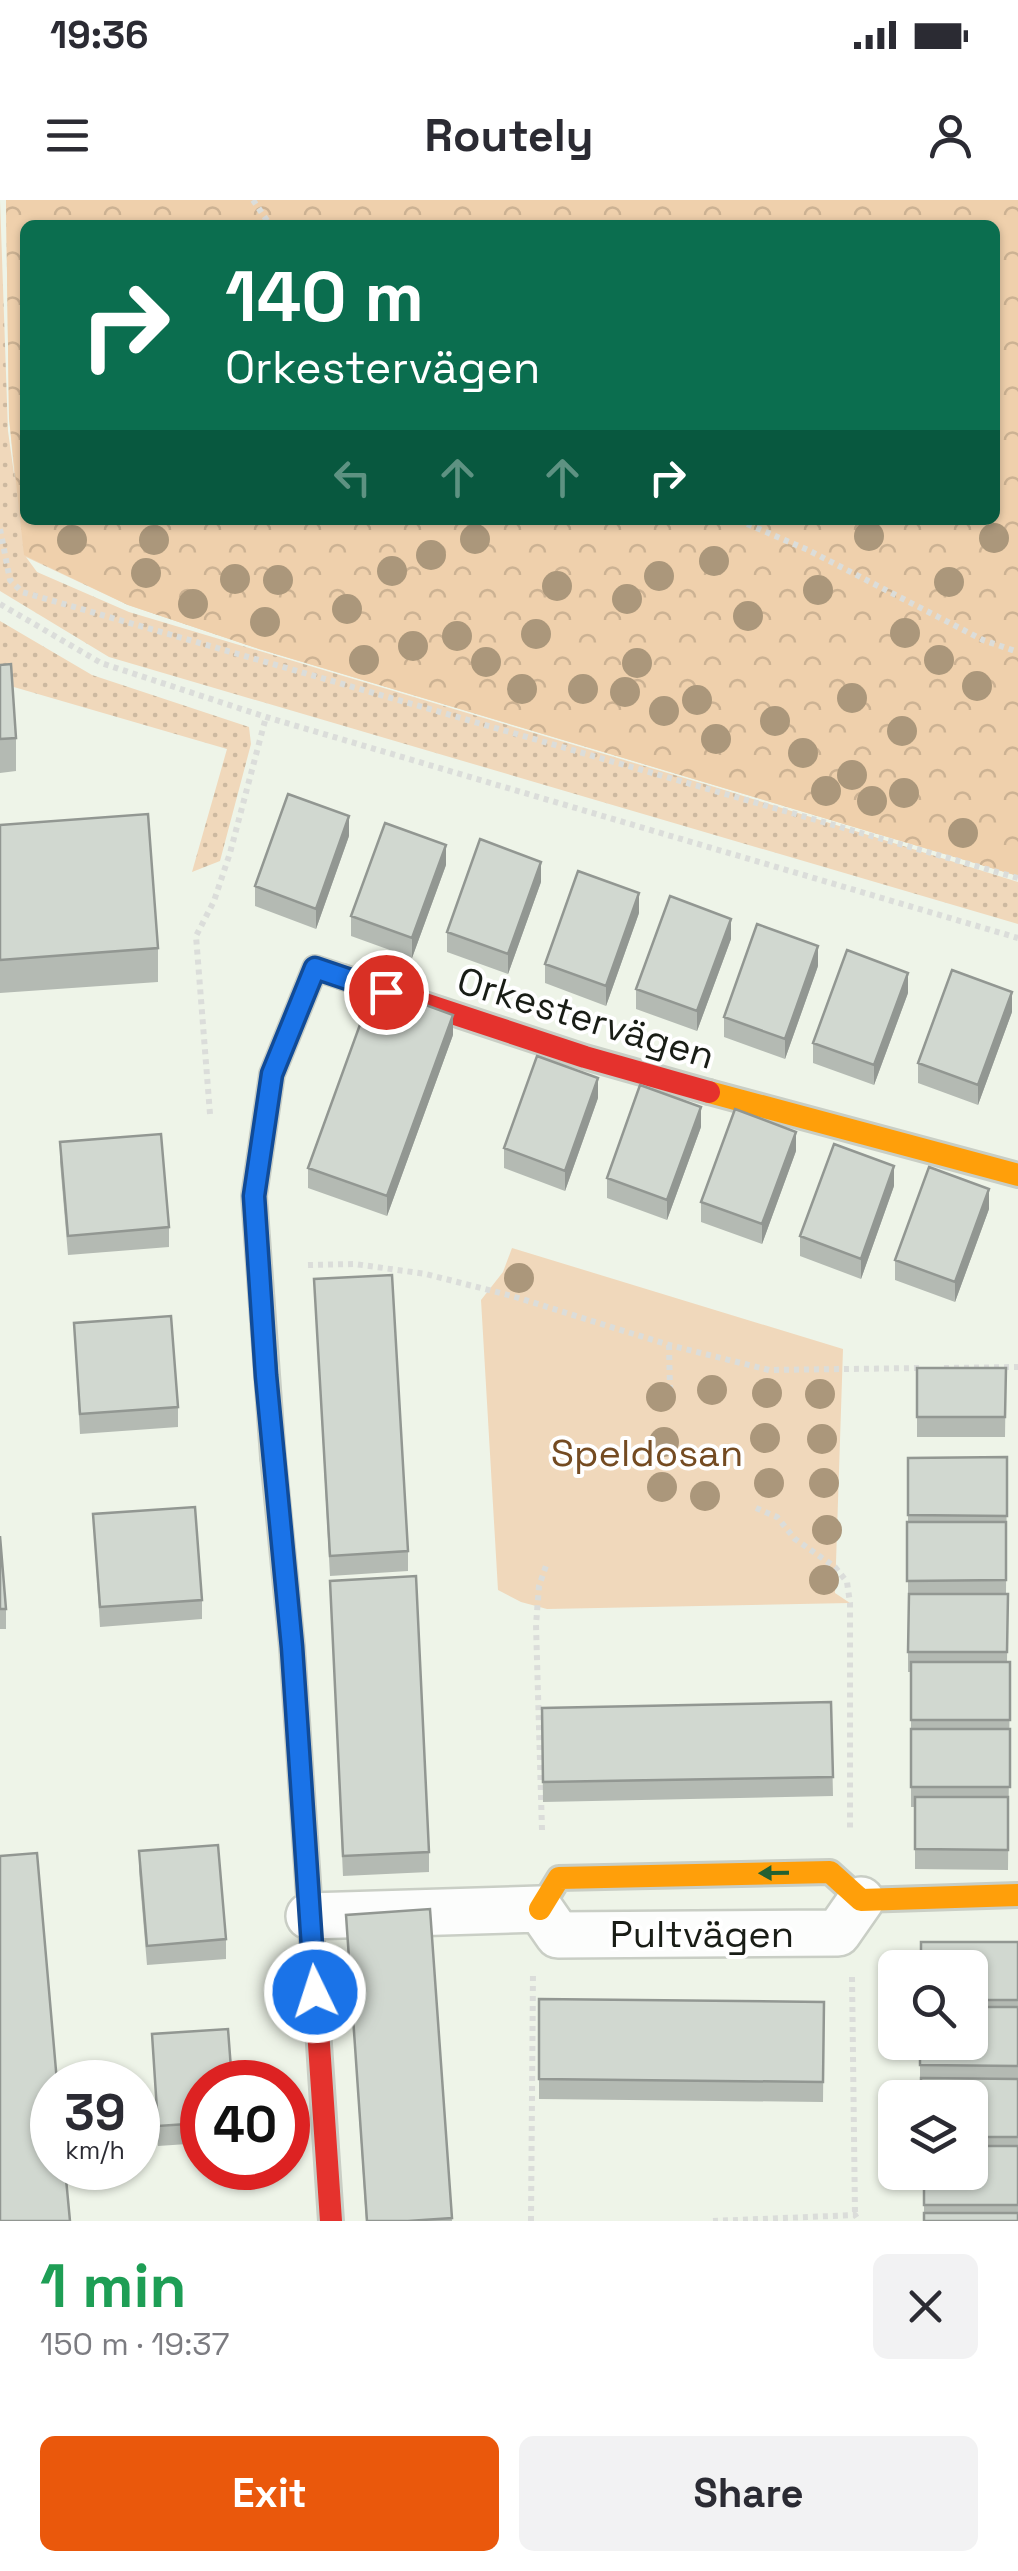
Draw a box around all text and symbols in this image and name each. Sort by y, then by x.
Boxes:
text: 19:36 [50,11,149,59]
text: Routely [424,107,594,164]
icon: menu [40,108,95,163]
icon: person [923,108,978,163]
text: 140 m [225,252,424,341]
icon: right [60,260,190,390]
text: Orkestervägen [225,339,540,396]
icon: left [325,450,380,505]
icon: ahead [430,450,485,505]
icon: ahead [535,450,590,505]
icon: right [640,450,695,505]
pin [344,950,429,1035]
street label: Orkestervägen [452,956,720,1080]
icon: arrive [359,965,414,1020]
park label: Speldosan [551,1429,743,1477]
one-way arrow [757,1865,789,1881]
street label: Pultvägen [610,1910,794,1958]
position arrow [263,1940,367,2044]
map controls [878,1950,988,2190]
button: search [878,1950,988,2060]
speed limit sign: 40 [180,2060,310,2190]
button: layers [878,2080,988,2190]
text: 39 [64,2081,126,2145]
text: km/h [65,2134,125,2166]
text: 1 min [40,2248,187,2325]
button: close [873,2254,978,2359]
text: 150 m · 19:37 [40,2324,230,2364]
button: Exit [40,2436,499,2551]
button: Share [519,2436,978,2551]

